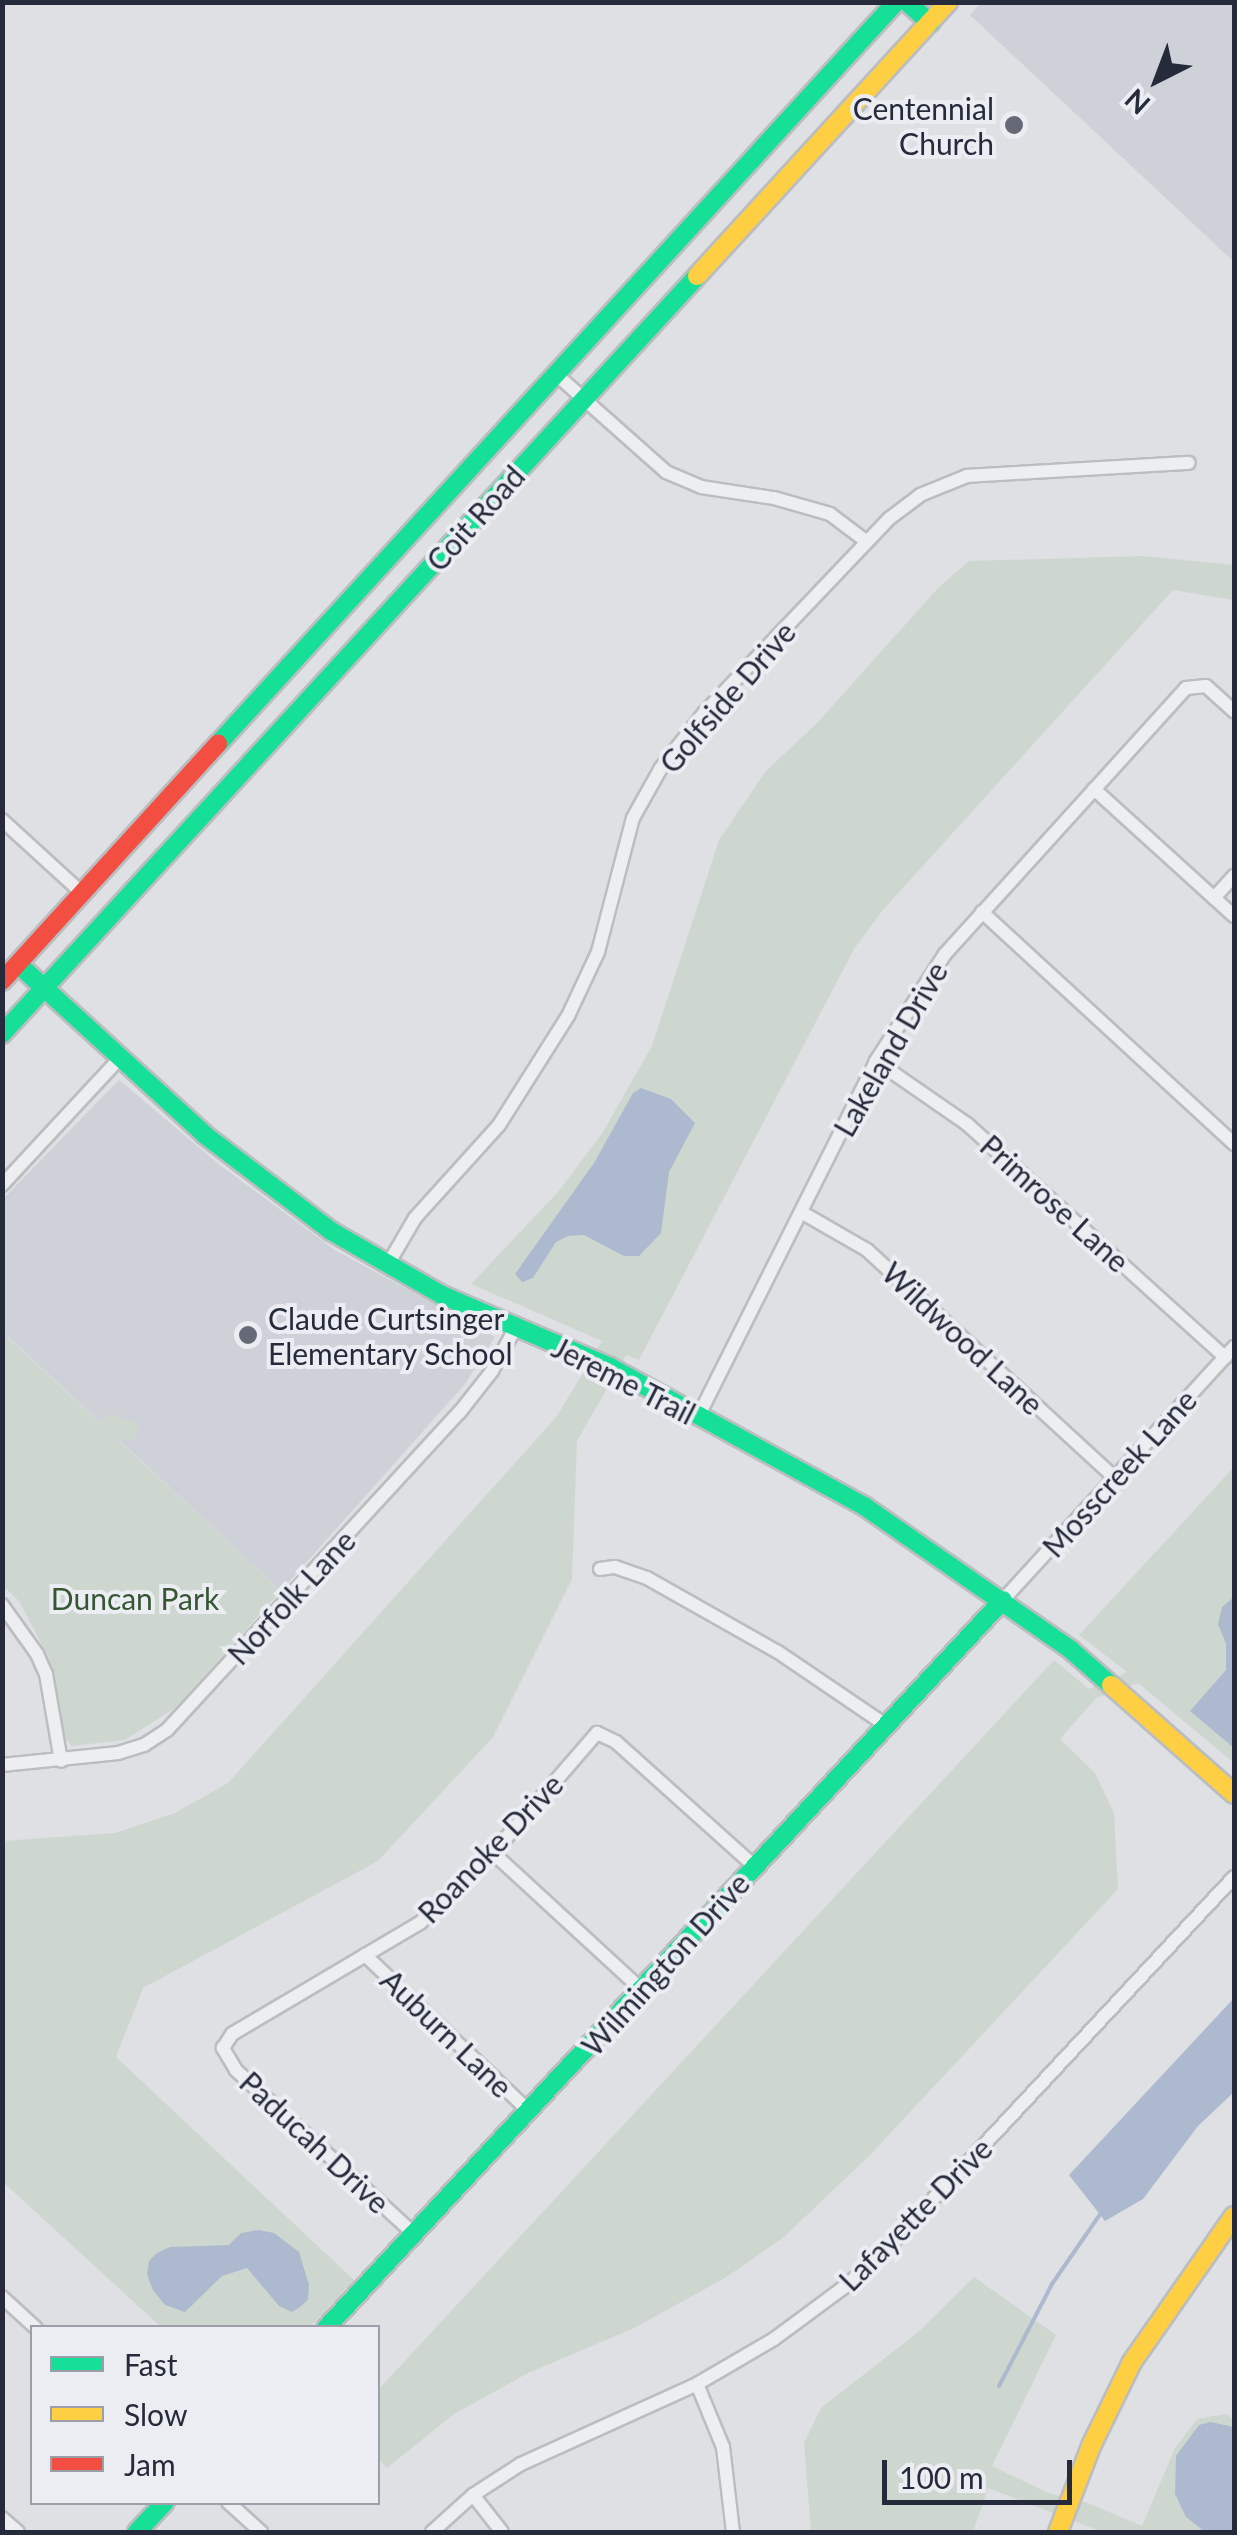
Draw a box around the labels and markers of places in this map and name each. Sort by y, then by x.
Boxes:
place label: Centennial Church [853,90,994,160]
marker: Centennial Church [1003,114,1025,136]
place label: Claude Curtsinger Elementary School [268,1300,513,1370]
marker: Claude Curtsinger Elementary School [237,1324,259,1346]

